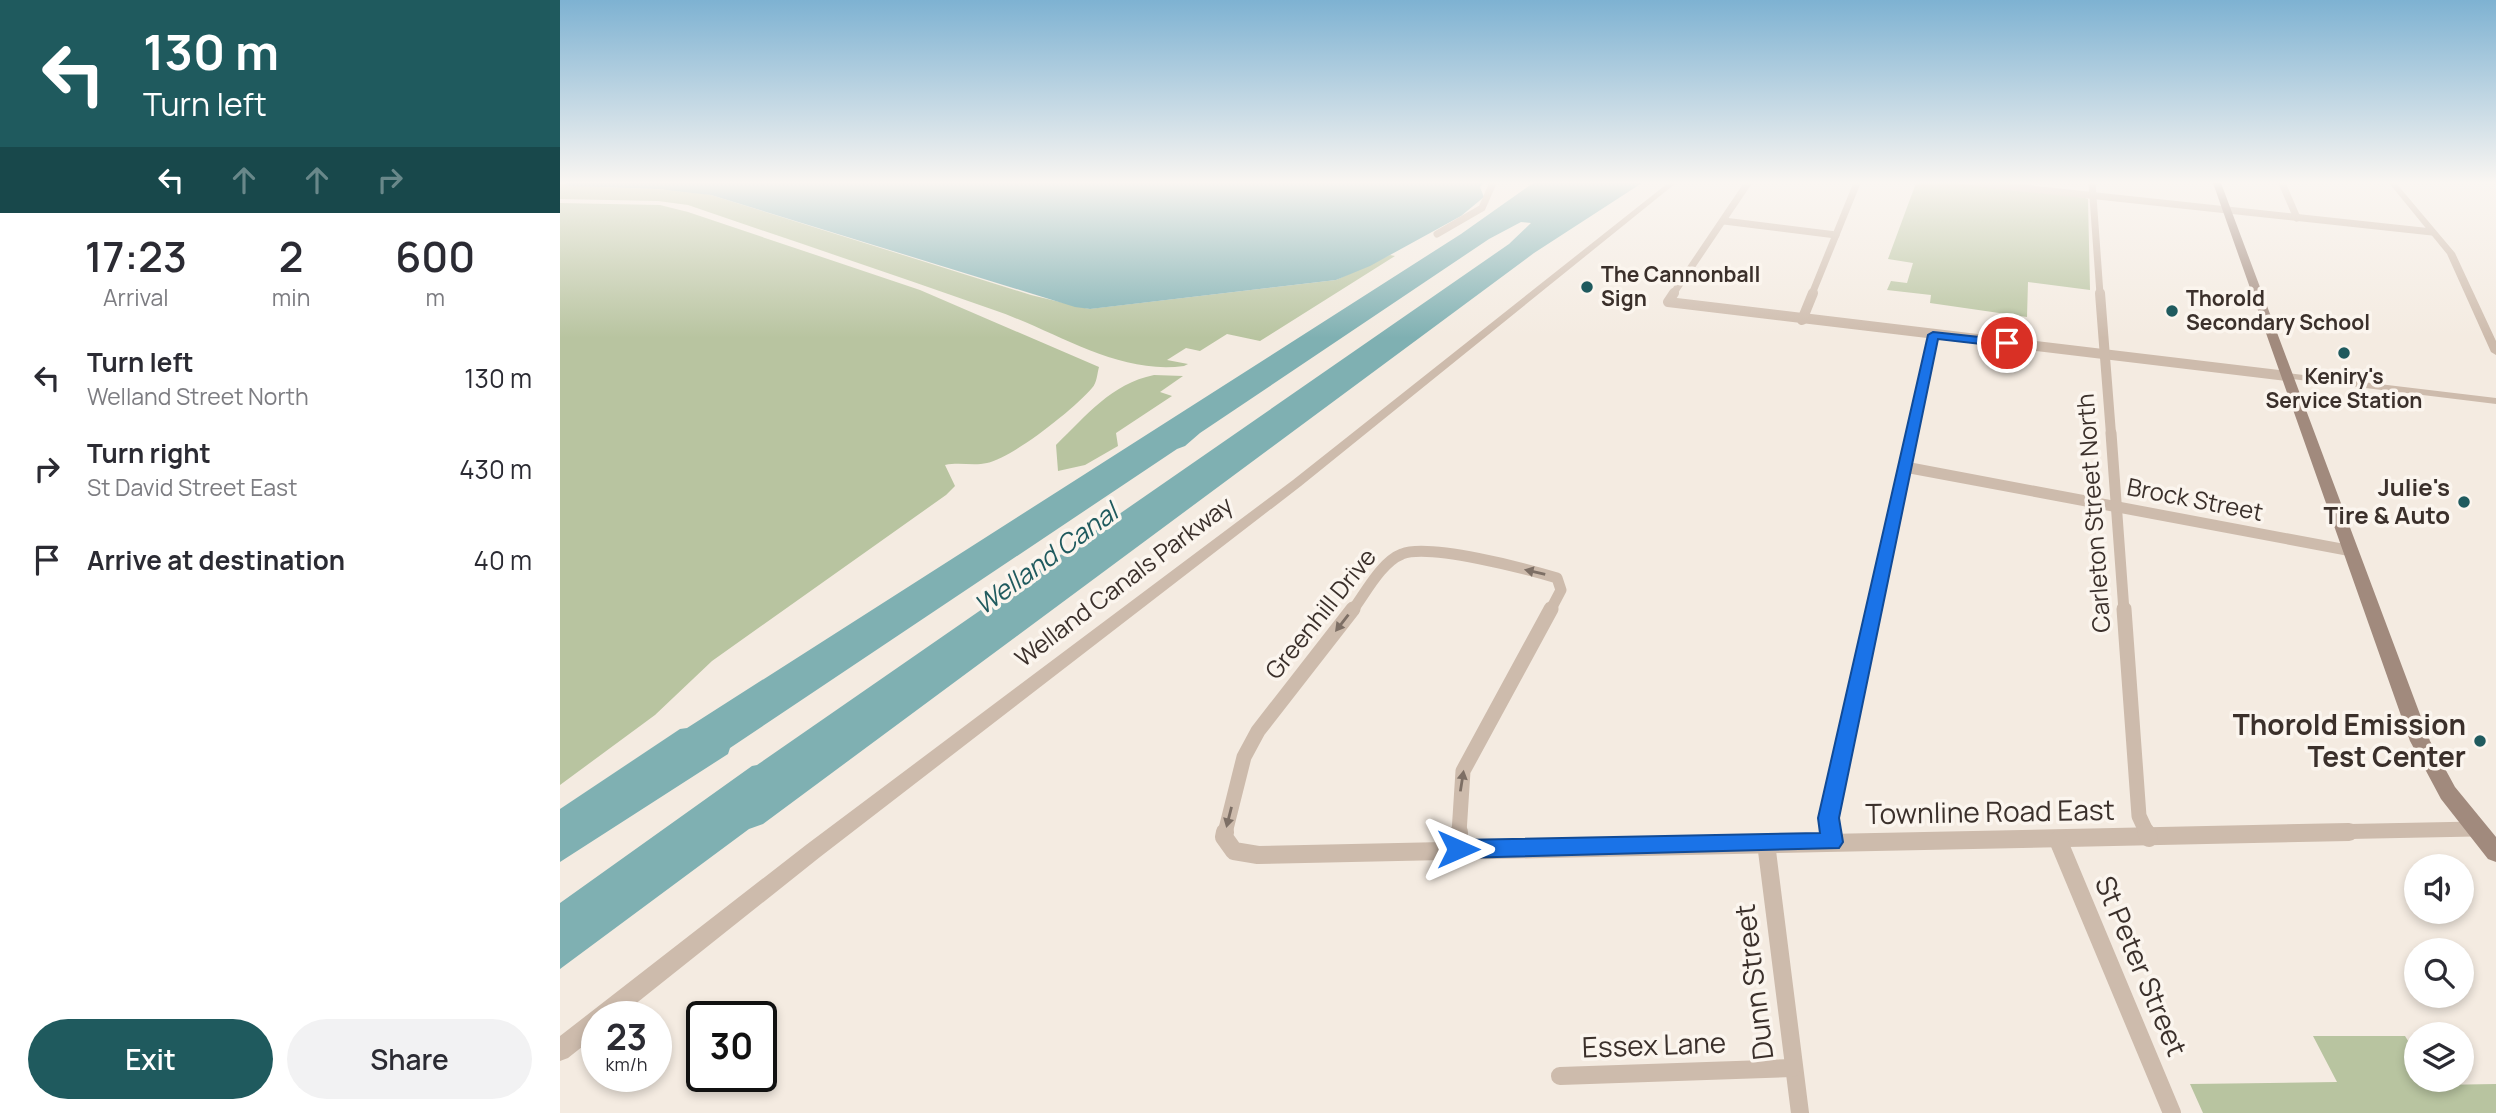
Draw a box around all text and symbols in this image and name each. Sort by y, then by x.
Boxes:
text: 130 m [143,18,279,85]
icon: left [28,28,119,119]
text: Turn left [143,82,267,126]
icon: left [152,161,190,199]
icon: ahead [225,161,263,199]
icon: ahead [298,161,336,199]
icon: right [371,161,409,199]
text: 17:23 [85,227,187,285]
text: 2 [279,227,303,285]
text: 600 [395,227,475,285]
place label: The Cannonball Sign [1601,260,1760,312]
marker: The Cannonball Sign [1579,279,1595,295]
text: Arrival [103,281,169,313]
text: min [272,281,310,313]
text: m [425,281,445,313]
place label: Thorold Secondary School [2186,284,2370,336]
marker: Thorold Secondary School [2164,303,2180,319]
pin [1977,313,2037,373]
icon: arrive [1988,324,2026,362]
text: Turn left [87,344,194,380]
marker: Keniry's Service Station [2336,345,2352,361]
icon: left [28,359,66,397]
text: 130 m [464,360,532,396]
place label: Keniry's Service Station [2265,362,2423,414]
text: Welland Street North [87,380,309,412]
street label: Carleton Street North [2068,392,2117,634]
text: Turn right [87,435,211,471]
icon: right [28,450,66,488]
text: 430 m [459,451,532,487]
street label: Brock Street [2124,469,2266,528]
place label: Julie's Tire & Auto [2324,470,2450,531]
text: St David Street East [87,471,297,503]
street label: Welland Canals Parkway [1007,488,1239,674]
water label: Welland Canal [966,492,1127,623]
marker: Julie's Tire & Auto [2456,494,2472,510]
icon: arrive [28,541,66,579]
street label: Greenhill Drive [1257,541,1383,685]
text: Arrive at destination [87,542,345,578]
text: 40 m [474,542,532,578]
one-way arrow [1524,566,1546,577]
one-way arrow [1334,614,1349,632]
place label: Thorold Emission Test Center [2233,705,2466,775]
marker: Thorold Emission Test Center [2472,733,2488,749]
one-way arrow [1457,770,1468,792]
street label: Townline Road East [1865,790,2115,832]
one-way arrow [1223,806,1234,828]
position arrow [1421,812,1495,886]
map controls [2404,854,2474,1092]
button: sound [2404,854,2474,924]
street label: St Peter Street [2087,870,2197,1062]
street label: Dunn Street [1725,902,1781,1062]
button: search [2404,938,2474,1008]
speed limit sign: 30 [686,1001,777,1092]
text: 23 [606,1013,647,1061]
button: Exit [28,1019,273,1099]
button: Share [287,1019,532,1099]
street label: Essex Lane [1581,1022,1727,1066]
button: layers [2404,1022,2474,1092]
text: km/h [606,1052,647,1076]

